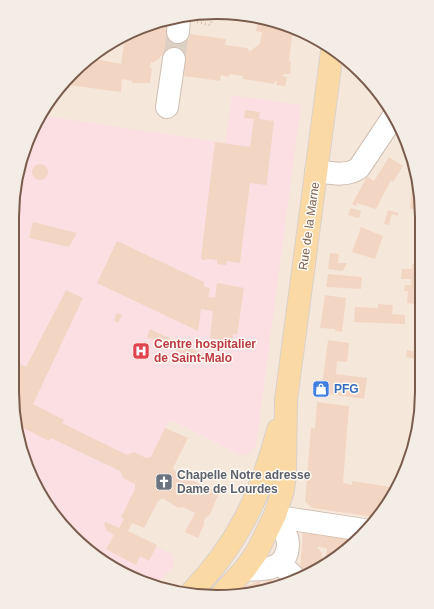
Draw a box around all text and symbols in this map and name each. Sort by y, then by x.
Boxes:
street label: Rue de la Marne [296,181,322,271]
place label: Centre hospitalier de Saint-Malo [154,337,256,365]
hospital icon: Centre hospitalier de Saint-Malo [131,341,151,361]
shop icon: PFG [311,379,331,399]
place label: PFG [334,382,359,396]
place label: Chapelle Notre adresse Dame de Lourdes [177,468,311,496]
church icon: Chapelle Notre adresse Dame de Lourdes [154,472,174,492]

